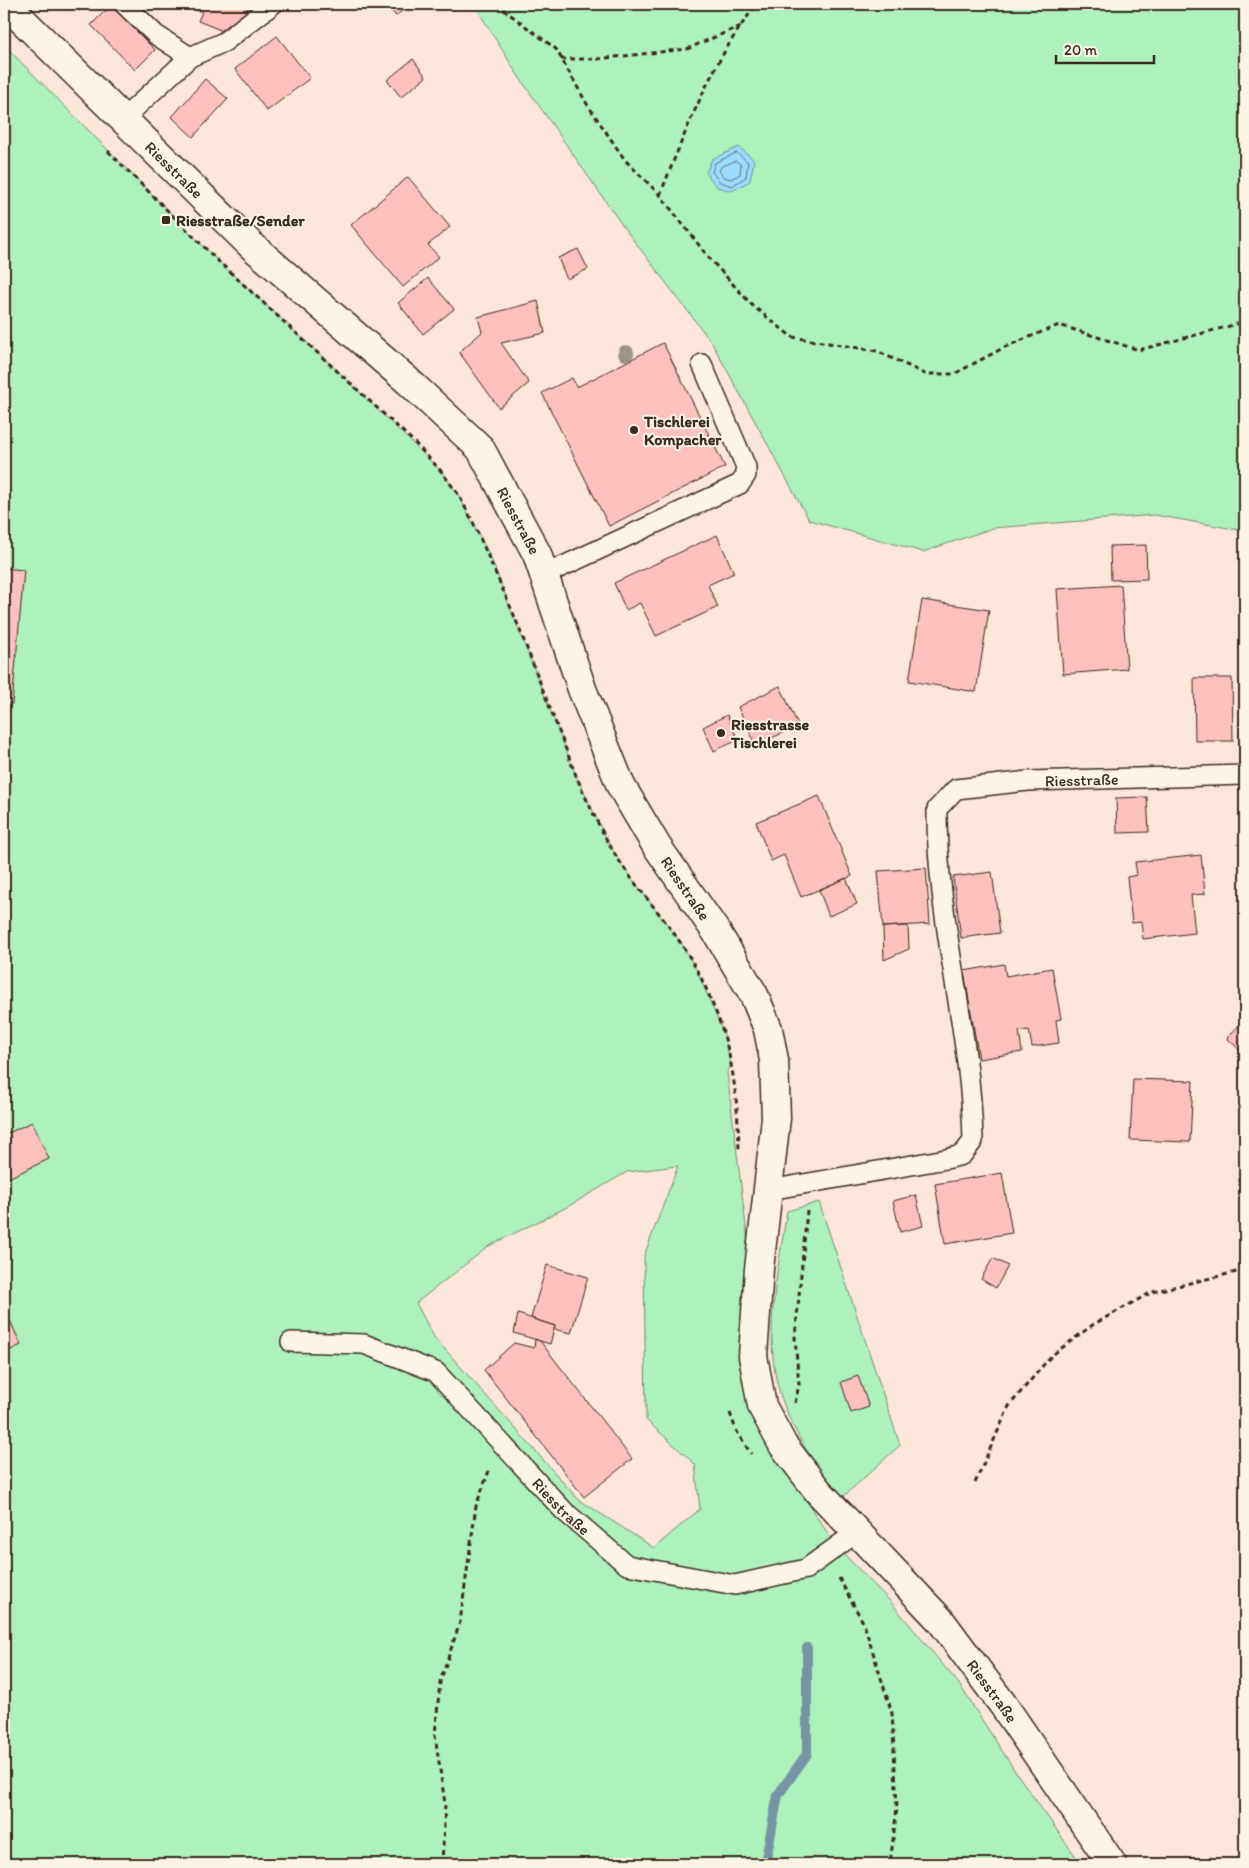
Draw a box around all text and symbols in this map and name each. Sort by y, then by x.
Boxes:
scale bar [1056,32,1154,64]
text: 20 m [1064,41,1098,59]
street label: Riesstraße [141,137,207,203]
place label: Riesstraße/Sender [176,211,305,230]
marker: Riesstraße/Sender [160,214,172,226]
place label: Tischlerei Kompacher [643,412,722,450]
marker: Tischlerei Kompacher [628,424,640,436]
street label: Riesstraße [493,484,544,558]
place label: Riesstrasse Tischlerei [730,715,810,752]
marker: Riesstrasse Tischlerei [715,727,727,739]
street label: Riesstraße [1045,769,1119,791]
street label: Riesstraße [657,853,714,924]
street label: Riesstraße [528,1474,594,1539]
street label: Riesstraße [963,1656,1022,1726]

